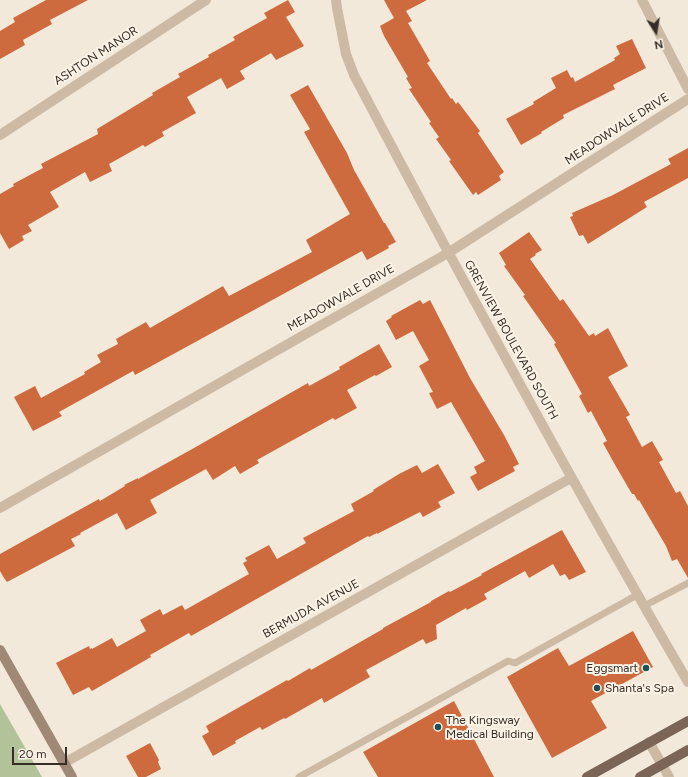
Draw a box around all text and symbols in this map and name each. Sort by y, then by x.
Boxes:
north arrow [636,12,676,52]
street label: ASHTON MANOR [51,24,141,88]
text: N [653,37,664,51]
street label: MEADOWVALE DRIVE [562,90,672,168]
street label: GRENVIEW BOULEVARD SOUTH [461,258,561,422]
street label: MEADOWVALE DRIVE [285,262,397,334]
street label: BERMUDA AVENUE [260,577,362,641]
place label: Eggsmart [586,661,638,675]
marker: Eggsmart [641,663,651,673]
place label: Shanta's Spa [605,681,674,695]
marker: Shanta's Spa [592,683,602,693]
place label: The Kingsway Medical Building [446,713,534,741]
marker: The Kingsway Medical Building [433,722,443,732]
scale bar [14,739,69,765]
text: 20 m [19,747,47,761]

